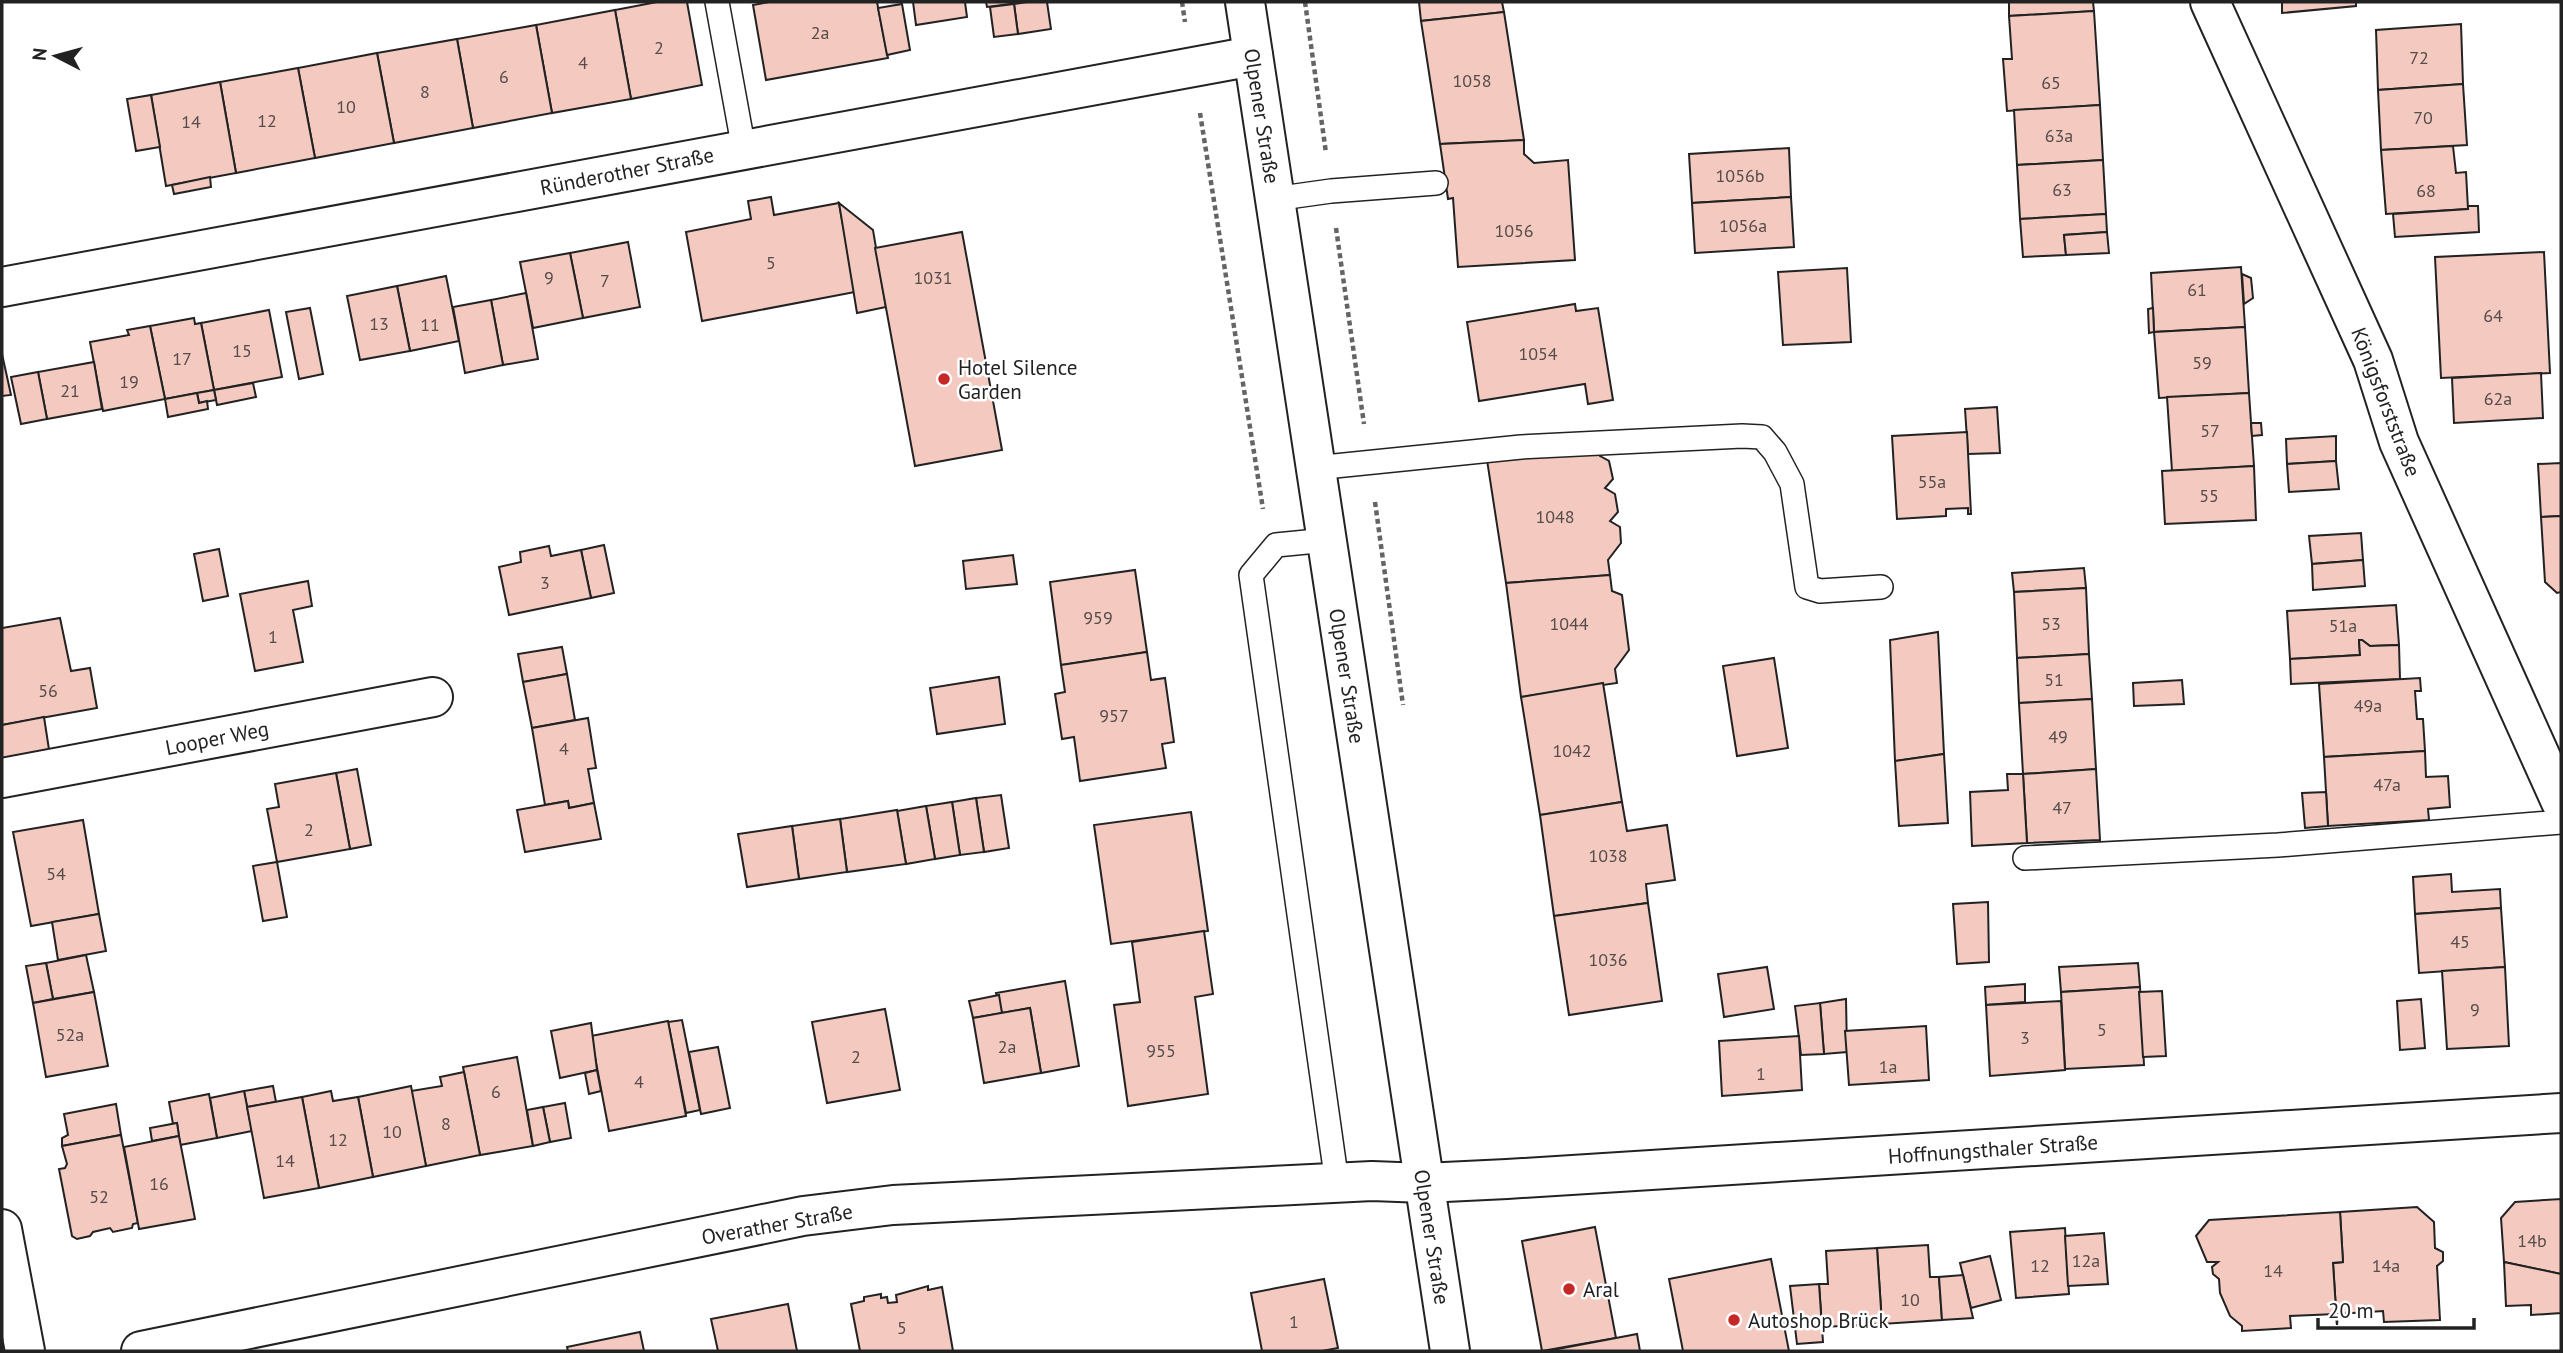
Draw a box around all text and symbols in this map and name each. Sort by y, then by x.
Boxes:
north arrow [21,21,91,91]
house number: 2a [811,21,829,44]
house number: 2 [654,36,664,59]
house number: 72 [2409,46,2429,69]
text: N [27,47,52,62]
street label: Olpener Straße [1238,47,1286,185]
house number: 4 [578,51,588,74]
house number: 6 [499,65,509,88]
house number: 1058 [1452,69,1492,92]
house number: 65 [2041,71,2061,94]
house number: 8 [420,80,430,103]
house number: 10 [336,95,356,118]
house number: 70 [2413,106,2433,129]
house number: 12 [257,109,277,132]
house number: 14 [181,110,201,133]
house number: 63a [2045,124,2073,147]
street label: Ründerother Straße [538,141,716,201]
house number: 1056b [1716,164,1764,187]
house number: 63 [2052,178,2072,201]
house number: 68 [2416,179,2436,202]
house number: 1056a [1719,214,1767,237]
house number: 1056 [1494,219,1534,242]
house number: 5 [766,251,776,274]
house number: 9 [544,266,554,289]
house number: 1031 [913,266,953,289]
house number: 7 [600,269,610,292]
house number: 61 [2187,278,2207,301]
house number: 64 [2483,304,2503,327]
house number: 13 [369,312,389,335]
house number: 11 [420,313,440,336]
street label: Königsforststraße [2345,324,2427,480]
house number: 15 [232,339,252,362]
house number: 1054 [1518,342,1558,365]
house number: 17 [172,347,192,370]
house number: 59 [2192,351,2212,374]
place label: Hotel Silence Garden [958,354,1077,405]
house number: 19 [119,370,139,393]
marker: Hotel Silence Garden [936,371,952,387]
house number: 21 [60,379,80,402]
house number: 62a [2484,387,2512,410]
house number: 57 [2200,419,2220,442]
house number: 55a [1918,470,1946,493]
house number: 55 [2199,484,2219,507]
house number: 1048 [1535,505,1575,528]
house number: 3 [540,571,550,594]
house number: 959 [1083,606,1113,629]
street label: Olpener Straße [1323,607,1371,745]
house number: 1044 [1549,612,1589,635]
house number: 53 [2041,612,2061,635]
house number: 51a [2329,614,2357,637]
house number: 1 [268,625,278,648]
house number: 51 [2044,668,2064,691]
house number: 56 [38,679,58,702]
house number: 49a [2354,694,2382,717]
house number: 957 [1099,704,1129,727]
street label: Looper Weg [163,715,271,761]
house number: 49 [2048,725,2068,748]
house number: 4 [559,737,569,760]
house number: 1042 [1552,739,1592,762]
house number: 47a [2373,773,2401,796]
house number: 47 [2052,796,2072,819]
house number: 2 [304,818,314,841]
house number: 1038 [1588,844,1628,867]
house number: 54 [46,862,66,885]
house number: 45 [2450,930,2470,953]
house number: 1036 [1588,948,1628,971]
house number: 9 [2470,998,2480,1021]
house number: 5 [2097,1018,2107,1041]
house number: 52a [56,1023,84,1046]
house number: 3 [2020,1026,2030,1049]
house number: 2a [998,1035,1016,1058]
house number: 955 [1146,1039,1176,1062]
house number: 2 [851,1045,861,1068]
house number: 1a [1879,1055,1897,1078]
house number: 1 [1756,1062,1766,1085]
house number: 4 [634,1070,644,1093]
house number: 6 [491,1080,501,1103]
house number: 8 [441,1112,451,1135]
house number: 10 [382,1120,402,1143]
house number: 12 [328,1128,348,1151]
street label: Hoffnungsthaler Straße [1887,1128,2099,1170]
house number: 14 [275,1149,295,1172]
street label: Olpener Straße [1408,1168,1456,1306]
house number: 16 [149,1172,169,1195]
house number: 52 [89,1185,109,1208]
street label: Overather Straße [699,1197,855,1251]
house number: 14b [2517,1229,2547,1252]
house number: 12a [2072,1249,2100,1272]
house number: 12 [2030,1254,2050,1277]
house number: 14a [2372,1254,2400,1277]
house number: 14 [2263,1259,2283,1282]
place label: Aral [1583,1276,1619,1303]
marker: Aral [1561,1281,1577,1297]
scale bar [2318,1286,2474,1330]
house number: 10 [1900,1288,1920,1311]
text: 20 m [2328,1297,2374,1324]
place label: Autoshop Brück [1748,1307,1889,1334]
house number: 1 [1289,1310,1299,1333]
marker: Autoshop Brück [1726,1312,1742,1328]
house number: 5 [897,1316,907,1339]

